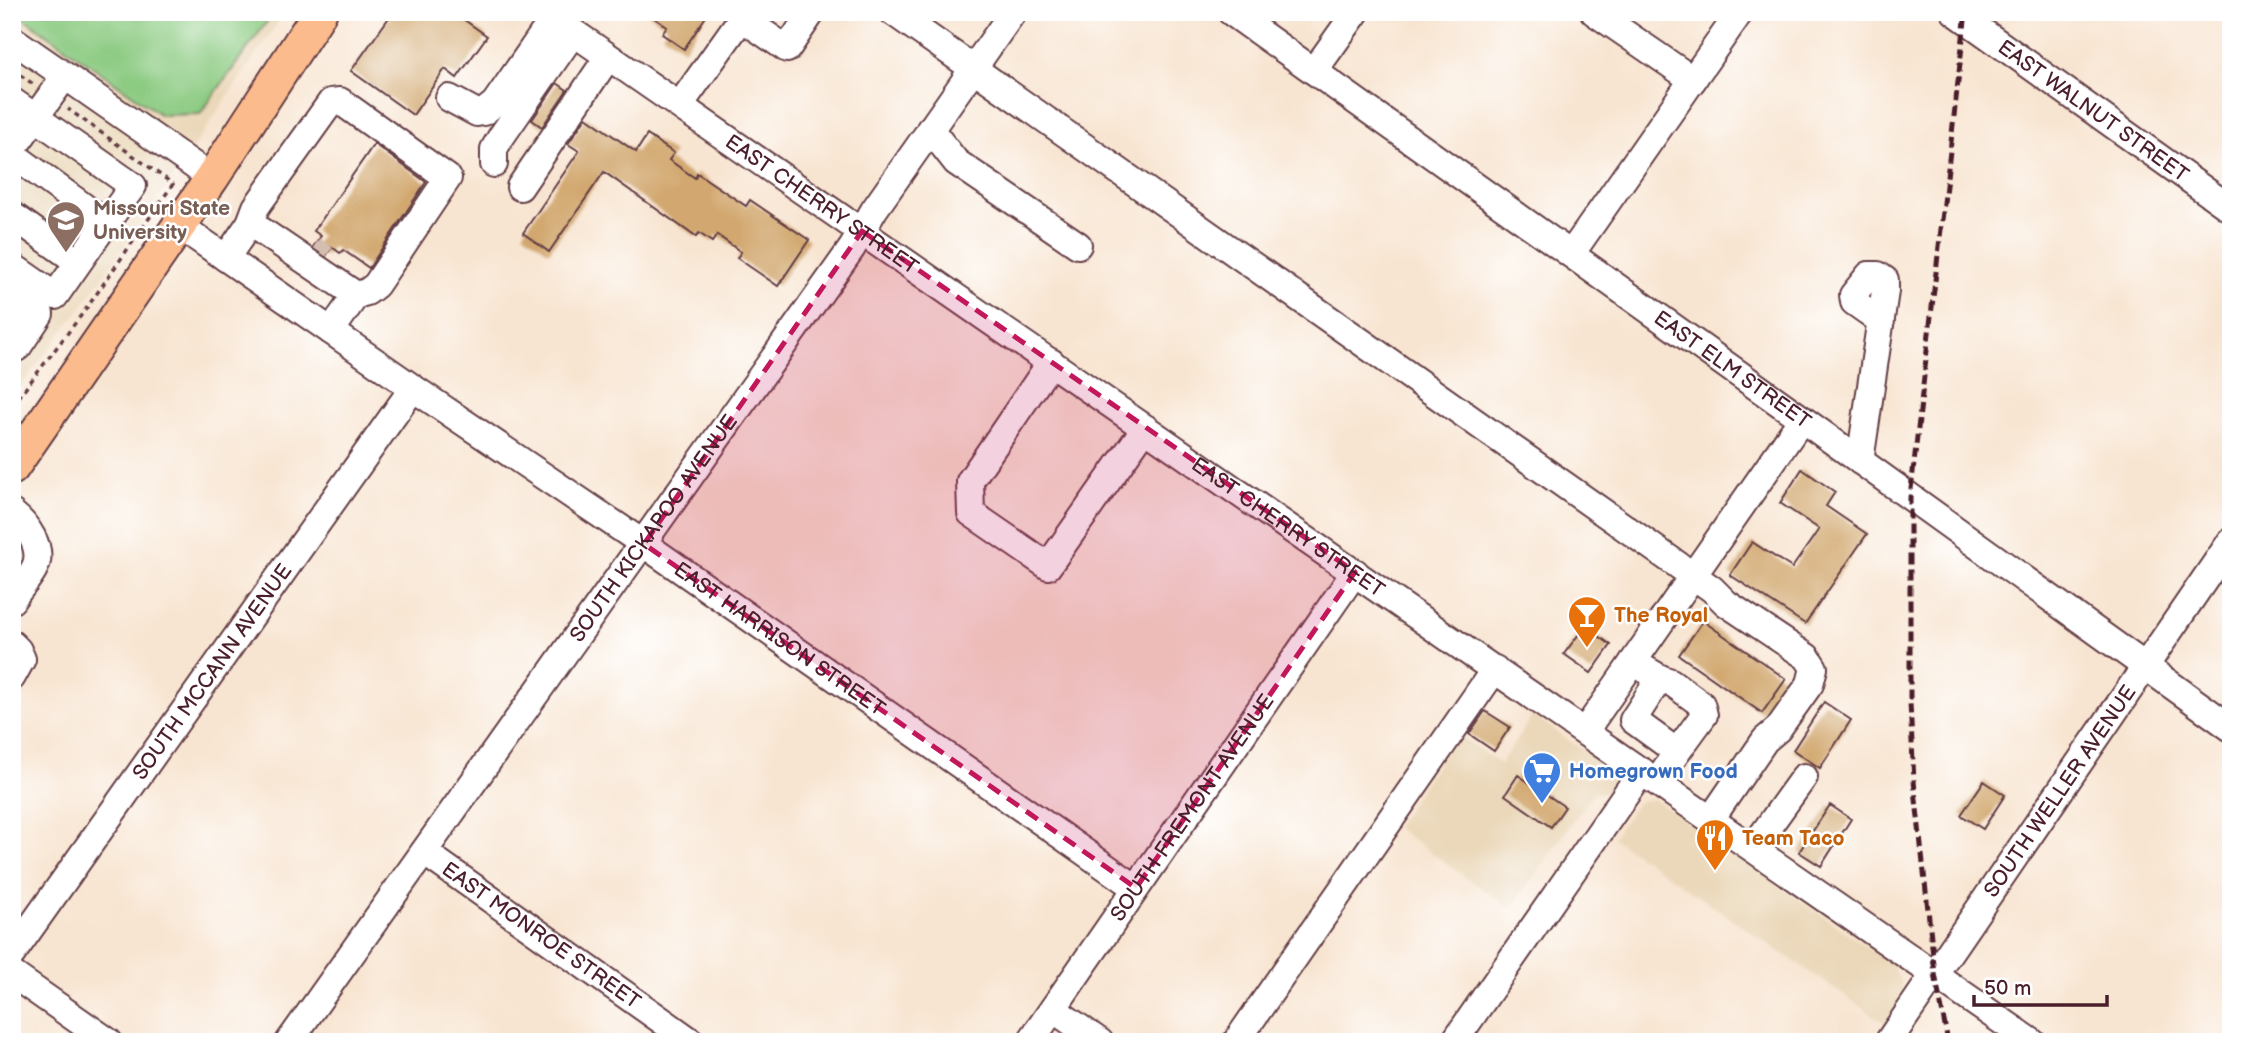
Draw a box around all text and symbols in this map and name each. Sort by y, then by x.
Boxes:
street label: EAST WALNUT STREET [1993,35,2194,188]
street label: EAST CHERRY STREET [720,129,923,280]
place label: Missouri State University [93,196,230,245]
school or university icon: Missouri State University [45,199,87,254]
street label: EAST ELM STREET [1649,306,1816,435]
street label: SOUTH KICKAPOO AVENUE [565,410,743,647]
street label: EAST CHERRY STREET [1187,452,1389,603]
street label: EAST HARRISON STREET [669,557,890,722]
street label: SOUTH MCCANN AVENUE [127,559,297,785]
bar icon: The Royal [1566,594,1608,649]
place label: The Royal [1614,603,1708,628]
street label: SOUTH WELLER AVENUE [1979,681,2141,902]
street label: SOUTH FREMONT AVENUE [1105,690,1280,926]
supermarket icon: Homegrown Food [1521,750,1563,805]
place label: Homegrown Food [1569,759,1738,784]
restaurant icon: Team Taco [1694,817,1736,872]
place label: Team Taco [1742,826,1845,851]
street label: EAST MONROE STREET [437,857,646,1015]
scale bar [1974,963,2106,1007]
text: 50 m [1984,976,2031,1001]

